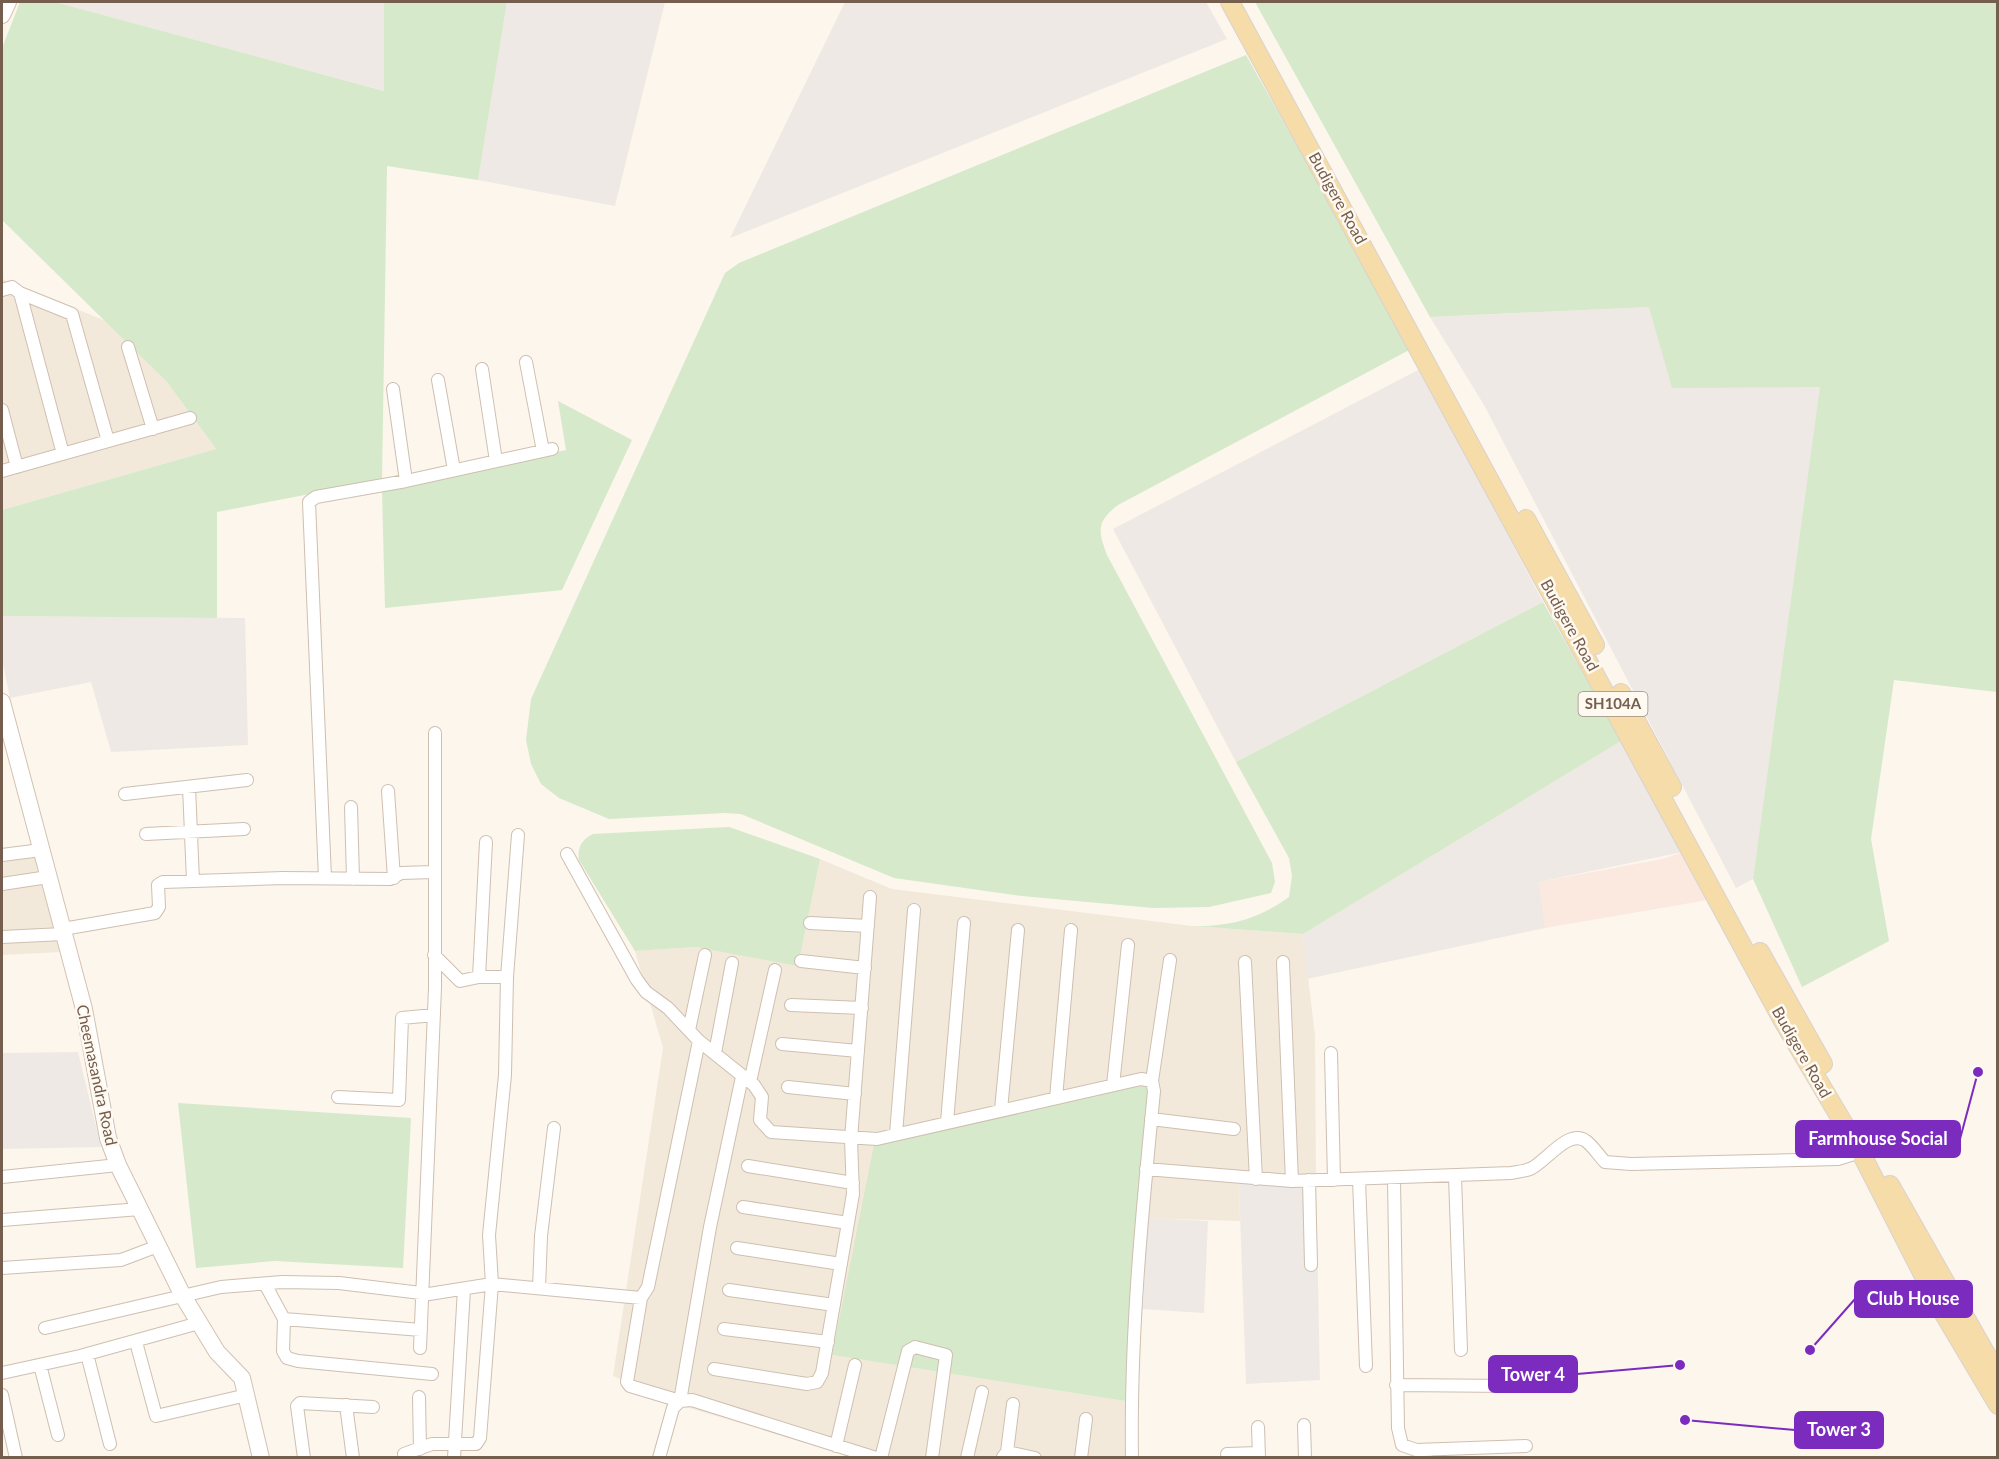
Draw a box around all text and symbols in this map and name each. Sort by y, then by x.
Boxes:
street label: Budigere Road [1305,149,1371,247]
street label: Budigere Road [1537,576,1603,674]
road number: SH104A [1578,692,1648,716]
street label: Cheemasandra Road [73,1003,122,1147]
street label: Budigere Road [1769,1003,1836,1101]
callout: Farmhouse Social [1796,1121,1960,1157]
text: Farmhouse Social [1808,1127,1948,1149]
callout: Club House [1855,1281,1972,1317]
text: Club House [1867,1287,1960,1309]
callout: Tower 4 [1489,1356,1577,1392]
text: Tower 4 [1501,1363,1565,1385]
callout: Tower 3 [1795,1412,1883,1448]
text: Tower 3 [1807,1418,1871,1440]

